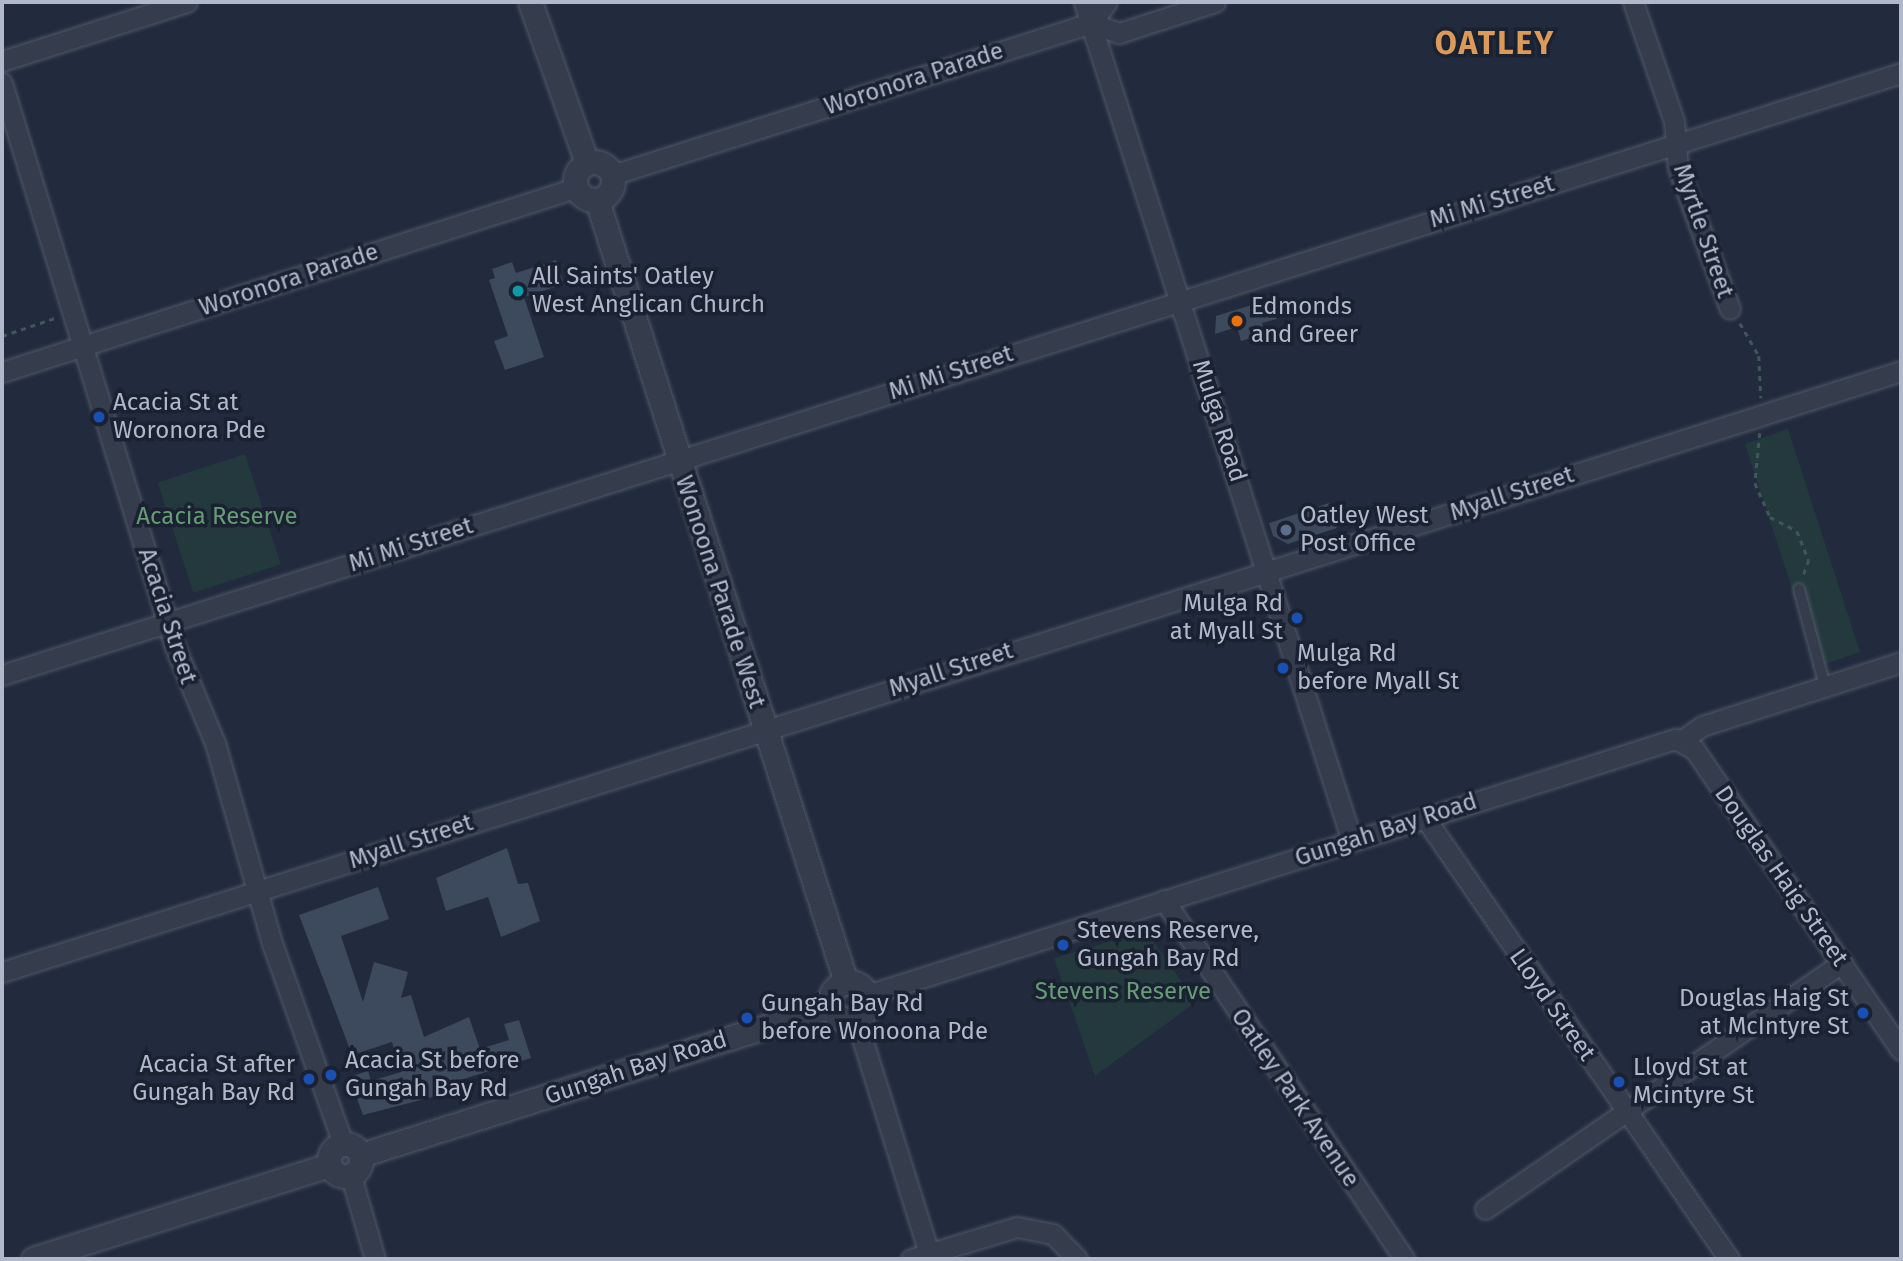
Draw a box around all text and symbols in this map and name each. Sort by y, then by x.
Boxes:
district label: OATLEY [1436,24,1554,62]
street label: Woronora Parade [821,36,1007,122]
street label: Myrtle Street [1667,160,1739,302]
street label: Mi Mi Street [1426,169,1558,235]
street label: Woronora Parade [196,237,382,323]
place label: All Saints' Oatley West Anglican Church [532,263,765,319]
marker: All Saints' Oatley West Anglican Church [510,283,526,299]
place label: Edmonds and Greer [1251,293,1358,349]
marker: Edmonds and Greer [1229,313,1245,329]
street label: Mi Mi Street [885,339,1017,407]
street label: Mulga Road [1186,356,1252,486]
place label: Acacia St at Woronora Pde [113,389,266,445]
marker: Acacia St at Woronora Pde [91,409,107,425]
street label: Myall Street [1446,460,1578,528]
street label: Wonoona Parade West [669,472,771,712]
place label: Oatley West Post Office [1300,502,1428,558]
park label: Acacia Reserve [136,503,298,531]
street label: Mi Mi Street [345,511,477,579]
marker: Oatley West Post Office [1278,522,1294,538]
street label: Acacia Street [132,545,202,687]
place label: Mulga Rd at Myall St [1170,590,1283,646]
marker: Mulga Rd at Myall St [1289,610,1305,626]
street label: Myall Street [885,636,1017,704]
place label: Mulga Rd before Myall St [1297,640,1459,696]
marker: Mulga Rd before Myall St [1275,660,1291,676]
street label: Douglas Haig Street [1708,780,1854,972]
street label: Gungah Bay Road [1291,787,1481,873]
street label: Myall Street [345,808,477,876]
place label: Stevens Reserve, Gungah Bay Rd [1077,917,1259,973]
marker: Stevens Reserve, Gungah Bay Rd [1055,937,1071,953]
street label: Lloyd Street [1503,943,1601,1067]
park label: Stevens Reserve [1035,978,1211,1006]
place label: Douglas Haig St at McIntyre St [1679,985,1849,1041]
place label: Gungah Bay Rd before Wonoona Pde [761,990,988,1046]
street label: Oatley Park Avenue [1225,1003,1365,1193]
marker: Douglas Haig St at McIntyre St [1855,1005,1871,1021]
marker: Gungah Bay Rd before Wonoona Pde [739,1010,755,1026]
street label: Gungah Bay Road [541,1025,731,1111]
place label: Acacia St before Gungah Bay Rd [345,1047,520,1103]
place label: Acacia St after Gungah Bay Rd [132,1051,295,1107]
place label: Lloyd St at Mcintyre St [1633,1054,1754,1110]
marker: Acacia St before Gungah Bay Rd [323,1067,339,1083]
marker: Acacia St after Gungah Bay Rd [301,1071,317,1087]
marker: Lloyd St at Mcintyre St [1611,1074,1627,1090]

